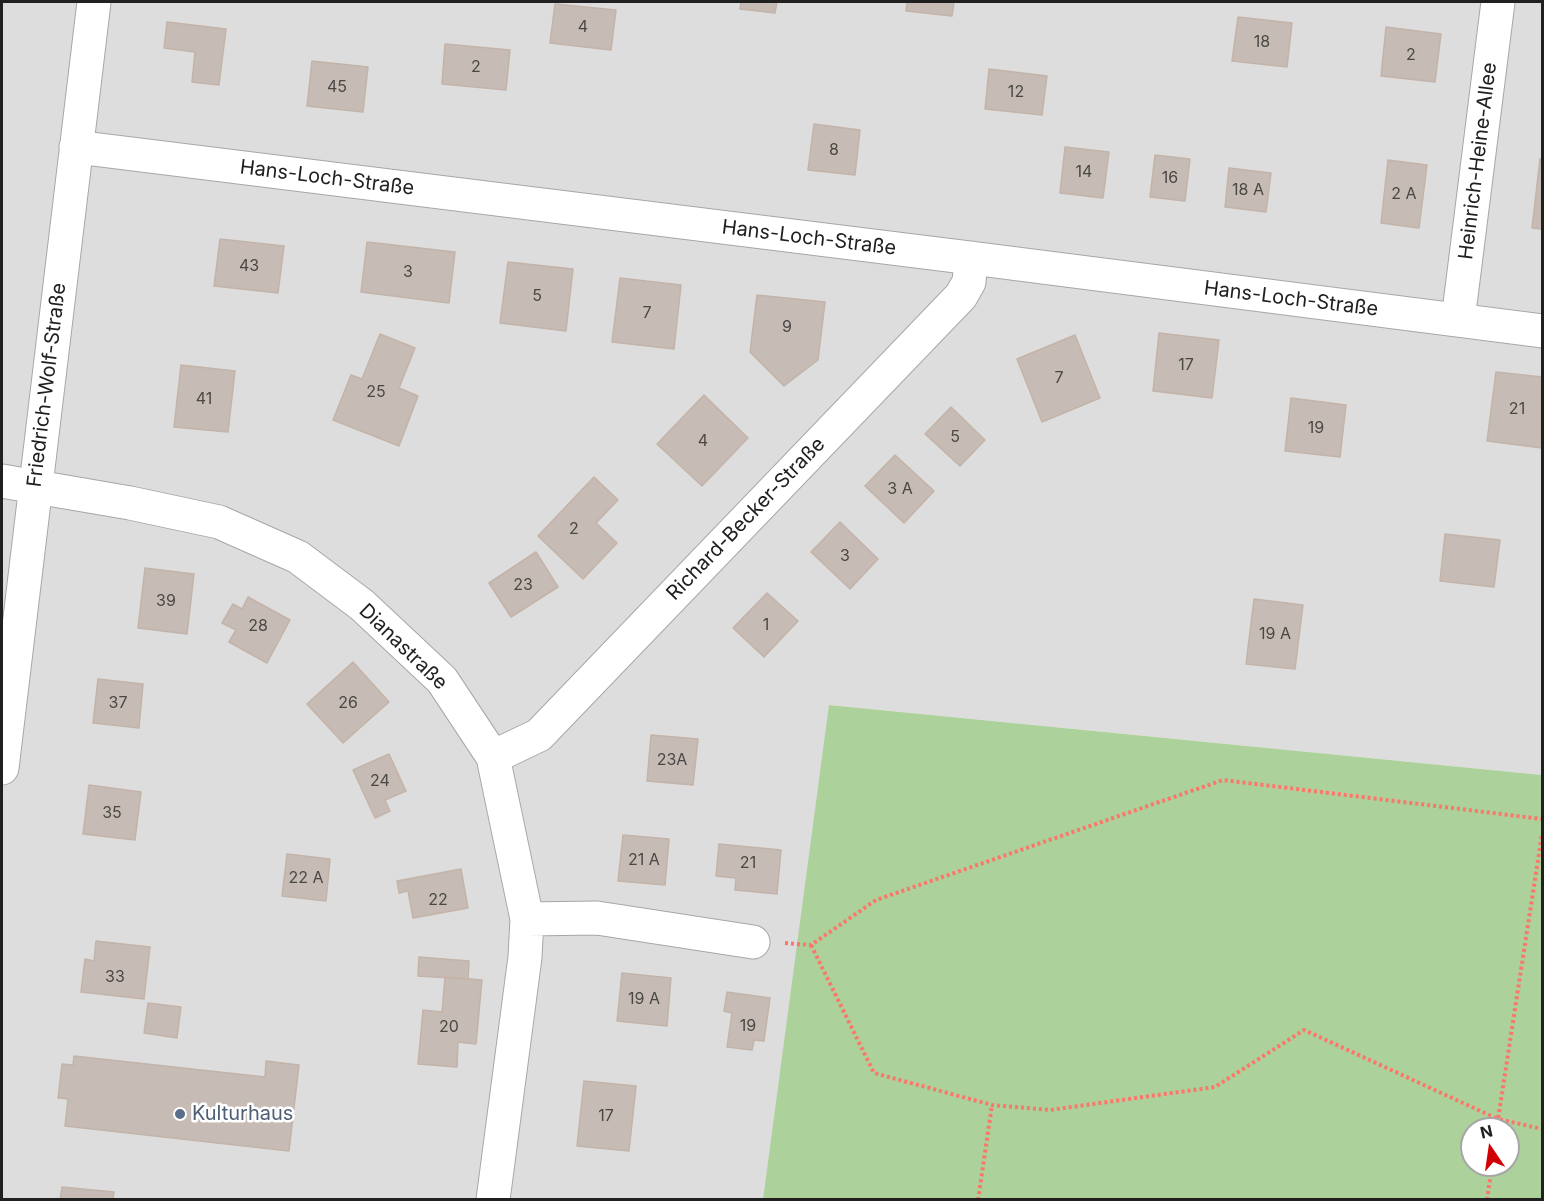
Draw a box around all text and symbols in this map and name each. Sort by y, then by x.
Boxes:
house number: 4 [578,17,588,37]
house number: 18 [1254,32,1270,52]
house number: 2 [1406,45,1416,65]
house number: 2 [471,57,481,77]
street label: Heinrich-Heine-Allee [1454,61,1502,261]
house number: 45 [327,77,347,97]
house number: 12 [1008,82,1024,102]
house number: 8 [829,140,839,160]
street label: Hans-Loch-Straße [238,155,416,201]
house number: 14 [1076,162,1092,182]
house number: 16 [1162,168,1178,188]
house number: 18 A [1232,180,1264,200]
house number: 2 A [1391,184,1417,204]
street label: Hans-Loch-Straße [720,215,898,261]
house number: 43 [239,256,259,276]
house number: 3 [403,262,413,282]
street label: Hans-Loch-Straße [1202,276,1380,322]
street label: Friedrich-Wolf-Straße [23,281,71,489]
house number: 5 [532,286,542,306]
house number: 7 [642,303,652,323]
house number: 9 [782,317,792,337]
house number: 17 [1178,355,1194,375]
house number: 7 [1054,368,1064,388]
house number: 25 [366,382,386,402]
house number: 41 [196,389,212,409]
house number: 21 [1509,399,1525,419]
house number: 19 [1308,418,1324,438]
house number: 5 [950,427,960,447]
house number: 4 [698,431,708,451]
street label: Richard-Becker-Straße [662,433,830,605]
house number: 3 A [887,479,913,499]
house number: 2 [569,519,579,539]
house number: 3 [840,546,850,566]
house number: 23 [513,575,533,595]
house number: 39 [156,591,176,611]
street label: Dianastraße [354,599,452,695]
house number: 1 [763,615,769,635]
house number: 28 [248,616,268,636]
house number: 19 A [1259,624,1291,644]
house number: 37 [109,693,127,713]
house number: 26 [338,693,358,713]
house number: 23A [657,750,687,770]
house number: 24 [370,771,390,791]
house number: 35 [102,803,122,823]
house number: 21 A [628,850,660,870]
house number: 21 [740,853,756,873]
house number: 22 A [288,868,324,888]
house number: 22 [428,890,448,910]
house number: 33 [105,967,125,987]
house number: 19 A [628,989,660,1009]
house number: 19 [740,1016,756,1036]
house number: 20 [439,1017,459,1037]
place label: Kulturhaus [192,1102,293,1126]
house number: 17 [598,1106,614,1126]
marker: Kulturhaus [173,1107,187,1121]
north arrow [1460,1117,1520,1177]
text: N [1478,1120,1495,1143]

